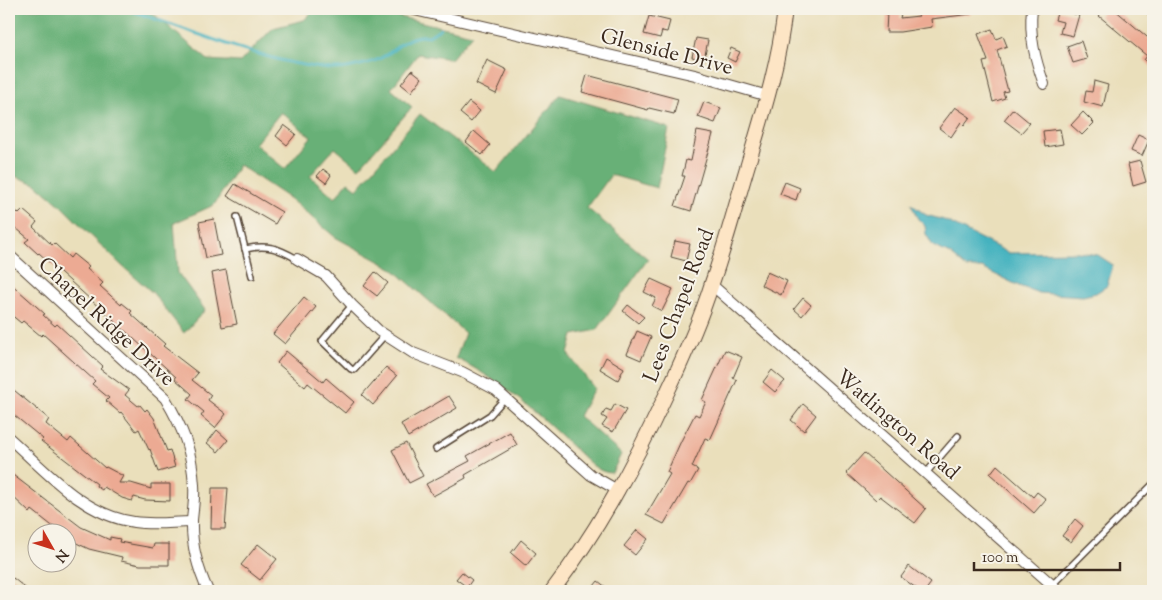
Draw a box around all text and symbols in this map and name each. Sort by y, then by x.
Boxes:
street label: Glenside Drive [597,22,736,84]
street label: Lees Chapel Road [637,224,723,387]
street label: Chapel Ridge Drive [30,251,181,394]
street label: Watlington Road [828,363,965,488]
north arrow [28,522,78,572]
scale bar [974,540,1121,572]
text: N [49,544,72,566]
text: 100 m [982,548,1019,569]

